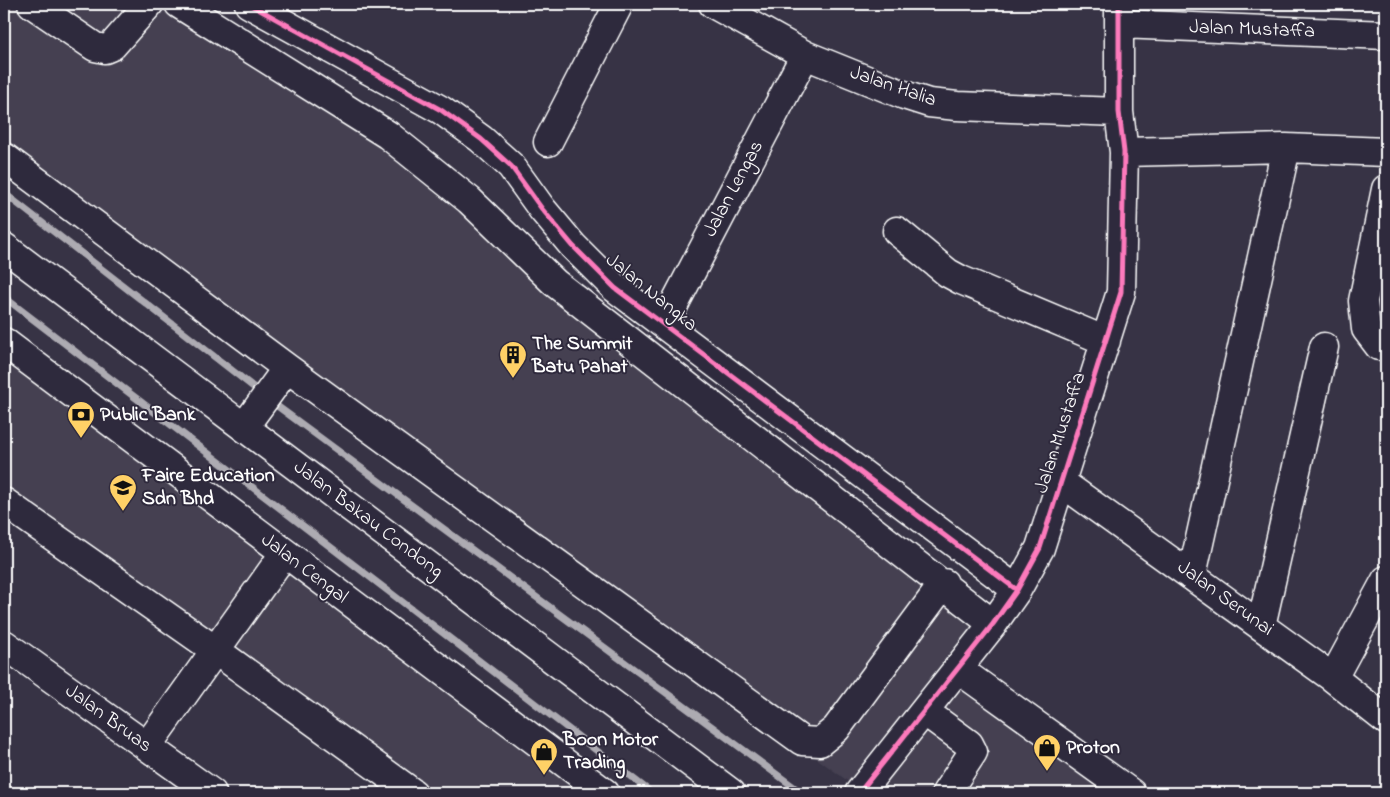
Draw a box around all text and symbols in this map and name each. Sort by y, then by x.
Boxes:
street label: Jalan Mustaffa [1189,13,1315,47]
street label: Jalan Halia [846,59,940,115]
street label: Jalan Lengas [696,135,773,243]
street label: Jalan Nangka [598,247,703,340]
place label: The Summit Batu Pahat [531,330,633,382]
building icon: The Summit Batu Pahat [498,340,528,379]
street label: Jalan Mustaffa [1028,369,1094,497]
bank icon: Public Bank [66,400,96,439]
place label: Public Bank [100,401,197,430]
street label: Jalan Bakau Condong [286,454,449,587]
place label: Faire Education Sdn Bhd [141,462,275,514]
school or university icon: Faire Education Sdn Bhd [108,473,138,512]
street label: Jalan Cengal [254,527,354,612]
street label: Jalan Serunai [1171,554,1279,644]
street label: Jalan Bruas [58,677,158,761]
place label: Boon Motor Trading [562,726,659,779]
shop icon: Proton [1032,733,1062,772]
place label: Proton [1066,734,1120,763]
shop icon: Boon Motor Trading [529,737,559,776]

